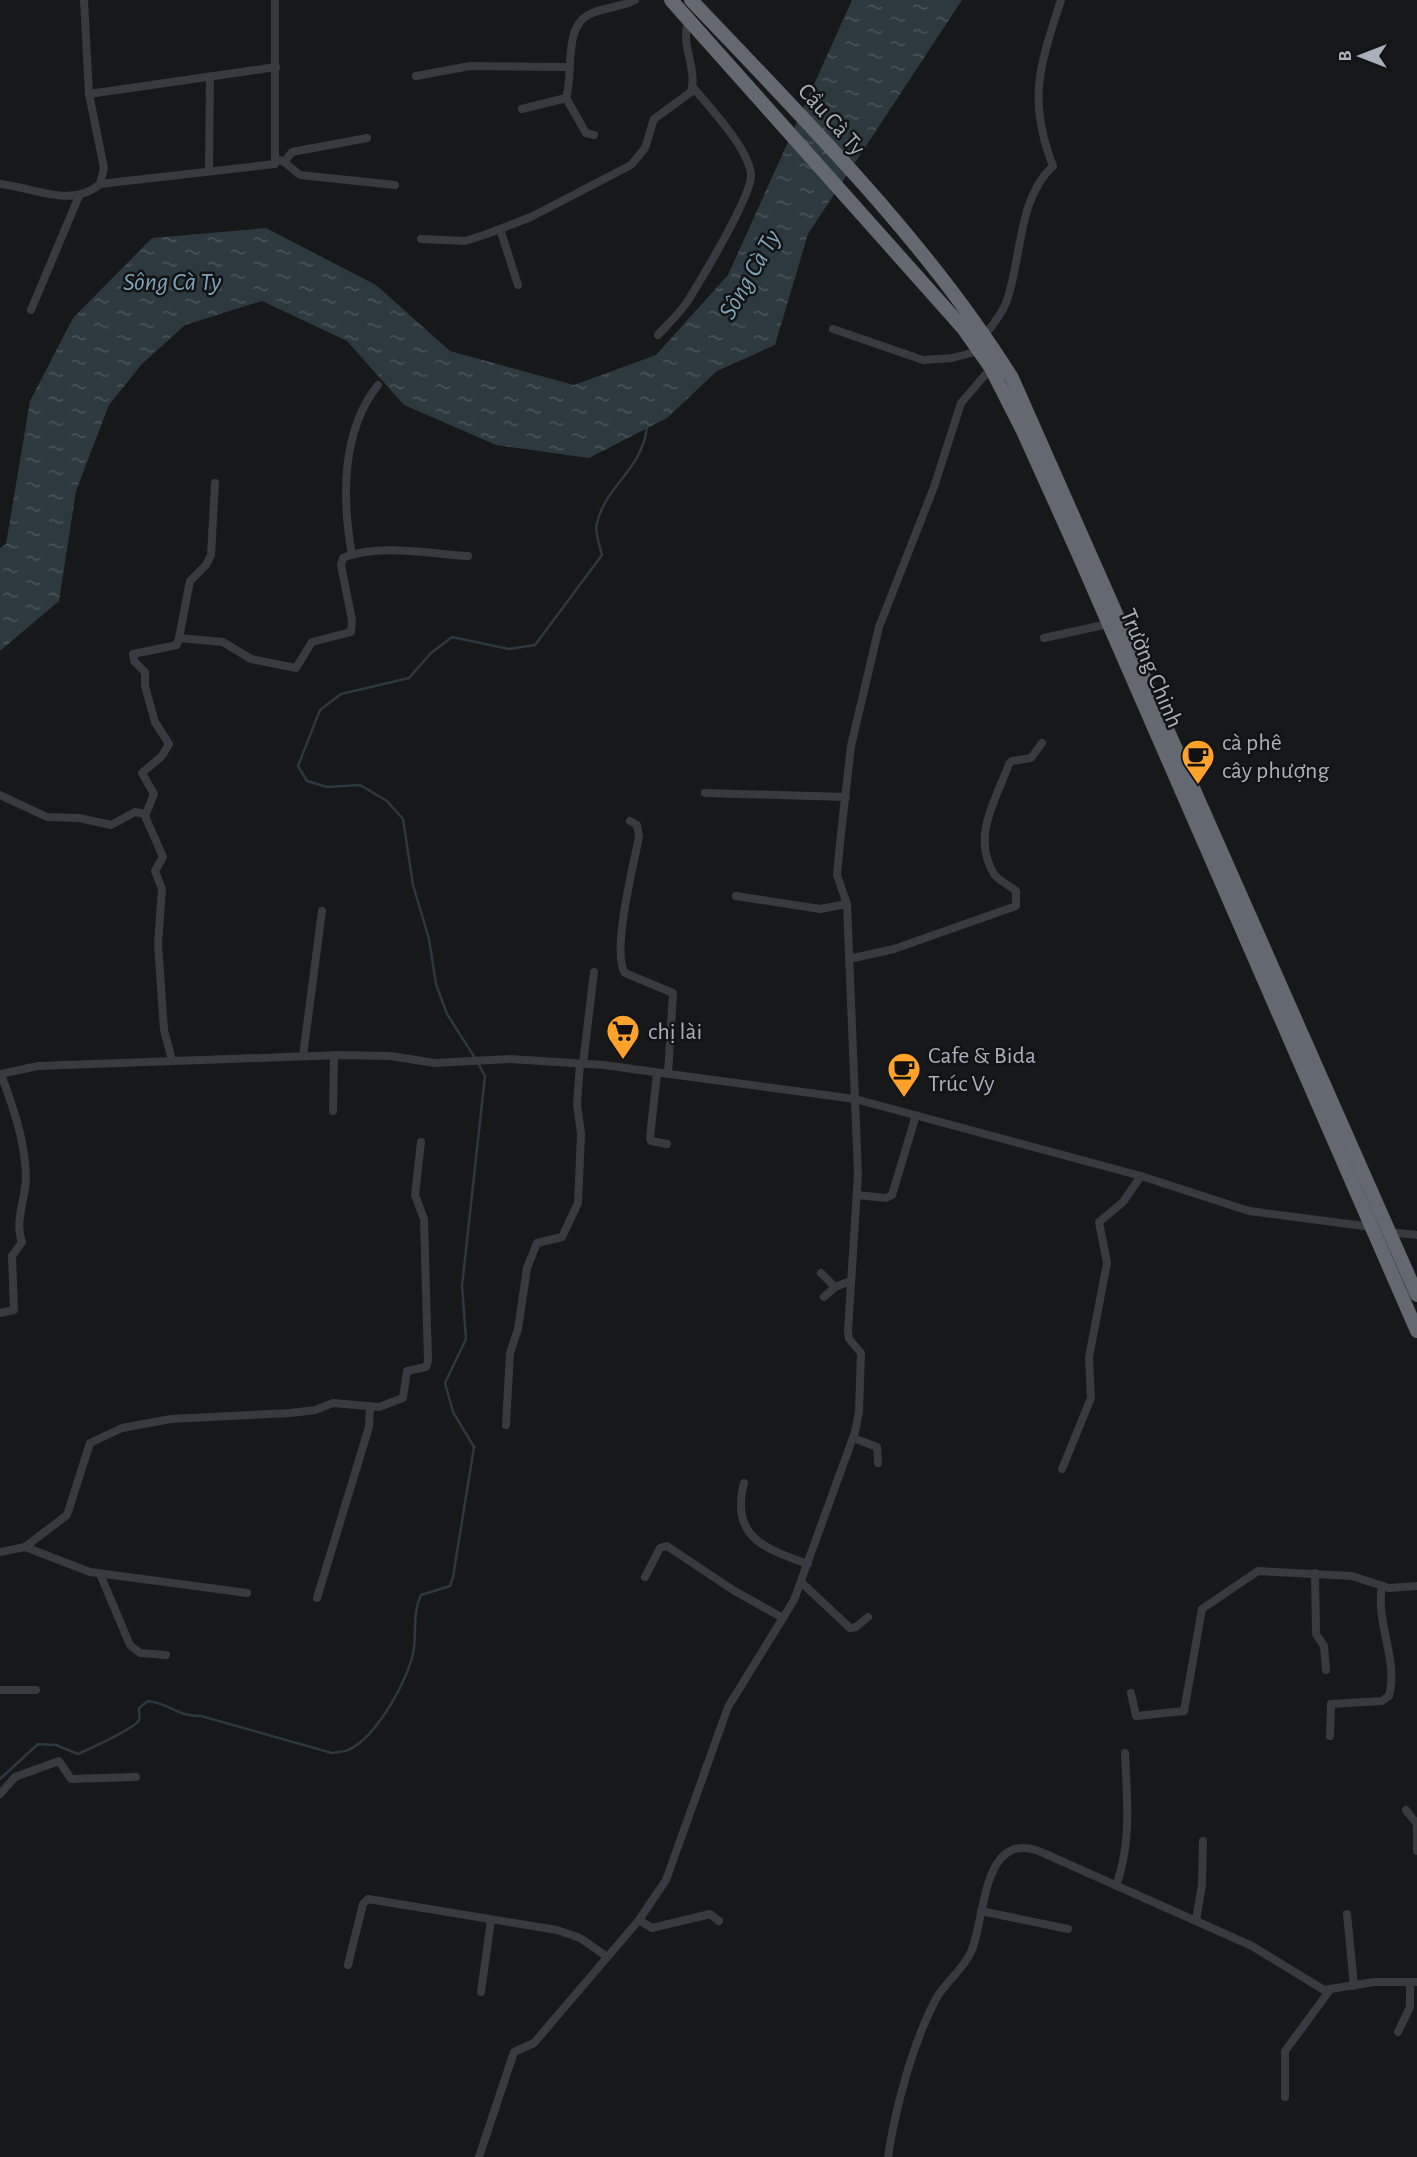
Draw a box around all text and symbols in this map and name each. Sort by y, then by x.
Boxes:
north arrow [1326,21,1396,91]
text: B [1336,50,1355,62]
street label: Cầu Cà Ty [793,79,870,160]
water label: Sông Cà Ty [714,225,786,324]
water label: Sông Cà Ty [123,269,221,295]
street label: Trường Chinh [1115,606,1187,731]
place label: cà phê cây phượng [1222,731,1329,783]
cafe icon: cà phê cây phượng [1179,737,1217,786]
supermarket icon: chị lài [604,1012,642,1061]
place label: chị lài [648,1020,702,1044]
place label: Cafe & Bida Trúc Vy [928,1044,1036,1096]
cafe icon: Cafe & Bida Trúc Vy [885,1050,923,1099]

